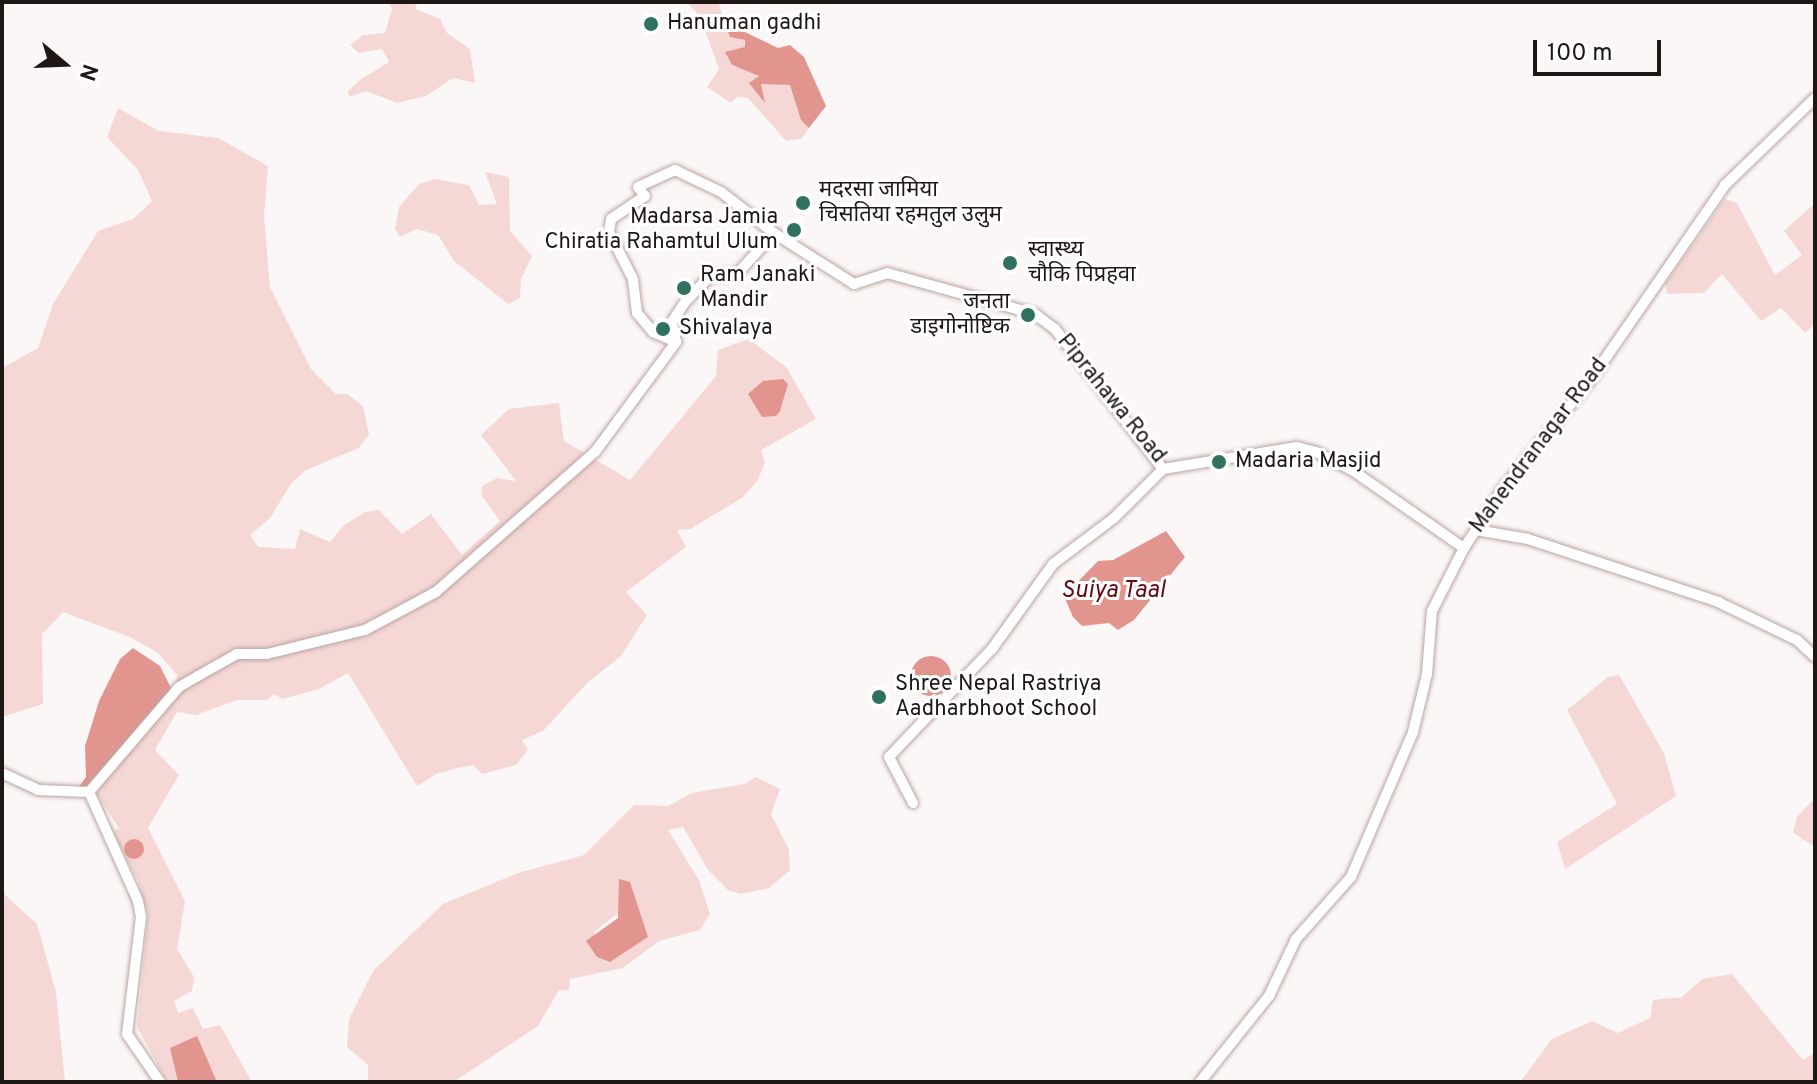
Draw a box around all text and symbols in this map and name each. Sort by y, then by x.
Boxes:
place label: Hanuman gadhi [667,11,821,37]
marker: Hanuman gadhi [642,15,660,33]
north arrow [24,24,104,104]
scale bar [1537,24,1665,74]
text: 100 m [1547,39,1613,69]
text: N [72,60,103,84]
place label: मदरसा जामिया चिसतिया रहमतुल उलुम [819,177,1002,228]
marker: मदरसा जामिया चिसतिया रहमतुल उलुम [794,194,812,212]
place label: Madarsa Jamia Chiratia Rahamtul Ulum [544,204,778,256]
marker: Madarsa Jamia Chiratia Rahamtul Ulum [785,221,803,239]
place label: स्वास्थ्य चाैकि पिप्रहवा [1028,237,1136,288]
marker: स्वास्थ्य चाैकि पिप्रहवा [999,252,1021,274]
place label: Ram Janaki Mandir [700,262,815,314]
marker: Ram Janaki Mandir [675,279,693,297]
place label: जनता डाइगोनोष्टिक [910,289,1010,340]
marker: जनता डाइगोनोष्टिक [1017,304,1039,326]
place label: Shivalaya [679,316,773,342]
marker: Shivalaya [654,320,672,338]
street label: Piprahawa Road [1051,329,1171,469]
street label: Mahendranagar Road [1465,353,1613,539]
place label: Madaria Masjid [1235,449,1381,475]
marker: Madaria Masjid [1210,453,1228,471]
water label: Suiya Taal [1060,578,1166,606]
place label: Shree Nepal Rastriya Aadharbhoot School [895,671,1101,722]
marker: Shree Nepal Rastriya Aadharbhoot School [870,688,888,706]

